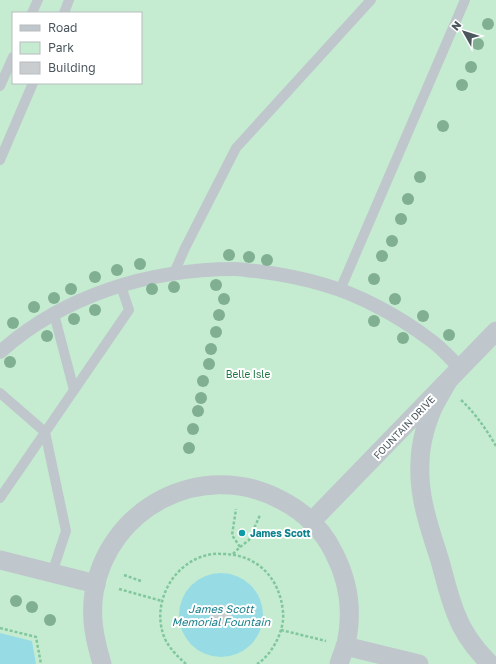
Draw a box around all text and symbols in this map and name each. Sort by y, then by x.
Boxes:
legend [12,12,142,84]
north arrow [444,12,484,52]
text: N [448,18,464,33]
text: Road [48,20,77,35]
text: Park [48,40,74,55]
text: Building [48,60,96,75]
park label: Belle Isle [226,368,270,380]
street label: FOUNTAIN DRIVE [371,393,437,461]
place label: James Scott [250,527,311,539]
marker: James Scott [237,528,247,538]
water label: James Scott Memorial Fountain [172,602,272,628]

